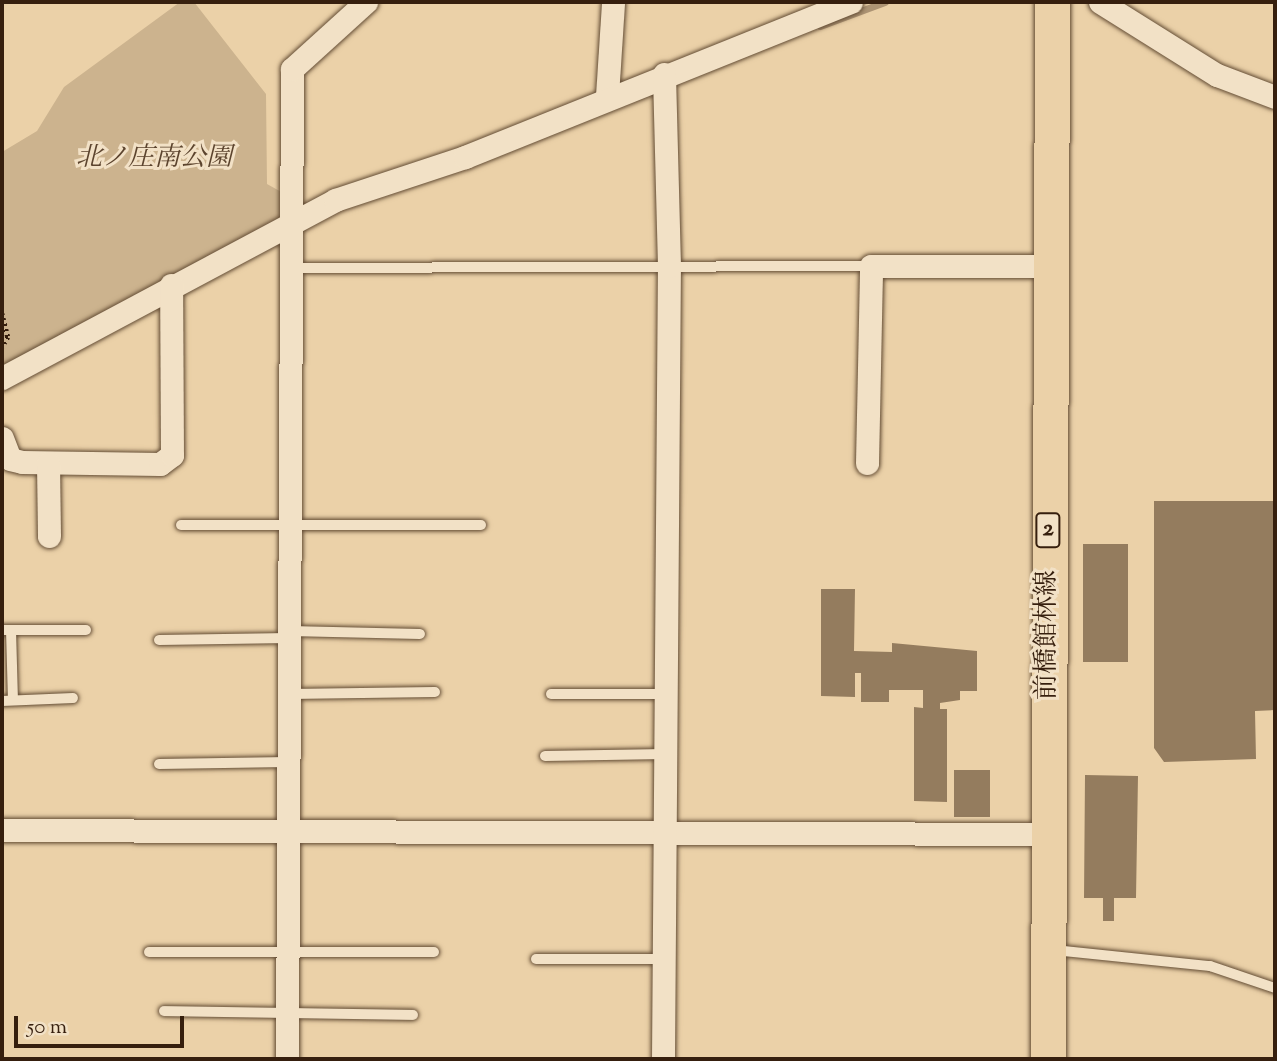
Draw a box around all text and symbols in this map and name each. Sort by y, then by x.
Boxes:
park label: 北ノ庄南公園 [76,143,232,175]
road number: 2 [1034,509,1062,550]
street label: 前橋館林線 [1032,570,1064,700]
scale bar [18,1002,187,1046]
text: 50 m [27,1013,67,1043]

